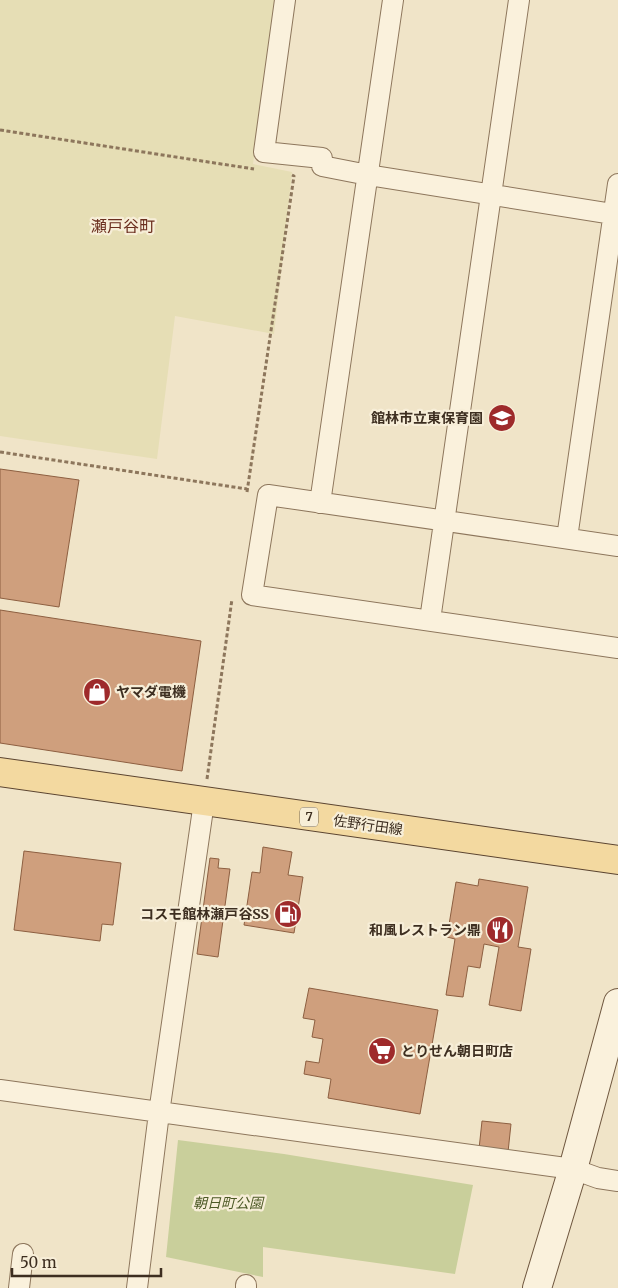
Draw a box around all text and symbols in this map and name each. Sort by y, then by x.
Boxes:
district label: 瀬戸谷町 [91,216,155,236]
school or university icon: 館林市立東保育園 [487,403,517,433]
place label: 館林市立東保育園 [371,409,483,427]
shop icon: ヤマダ電機 [82,677,112,707]
place label: ヤマダ電機 [116,683,186,701]
road number: 7 [300,808,318,826]
street label: 佐野行田線 [332,811,404,839]
fuel station icon: コスモ館林瀬戸谷SS [273,899,303,929]
place label: コスモ館林瀬戸谷SS [140,905,270,923]
restaurant icon: 和風レストラン鼎 [485,915,515,945]
place label: 和風レストラン鼎 [369,921,481,939]
supermarket icon: とりせん朝日町店 [367,1036,397,1066]
place label: とりせん朝日町店 [401,1042,513,1060]
park label: 朝日町公園 [193,1194,265,1212]
scale bar [12,1246,161,1278]
text: 50 m [20,1253,57,1272]

